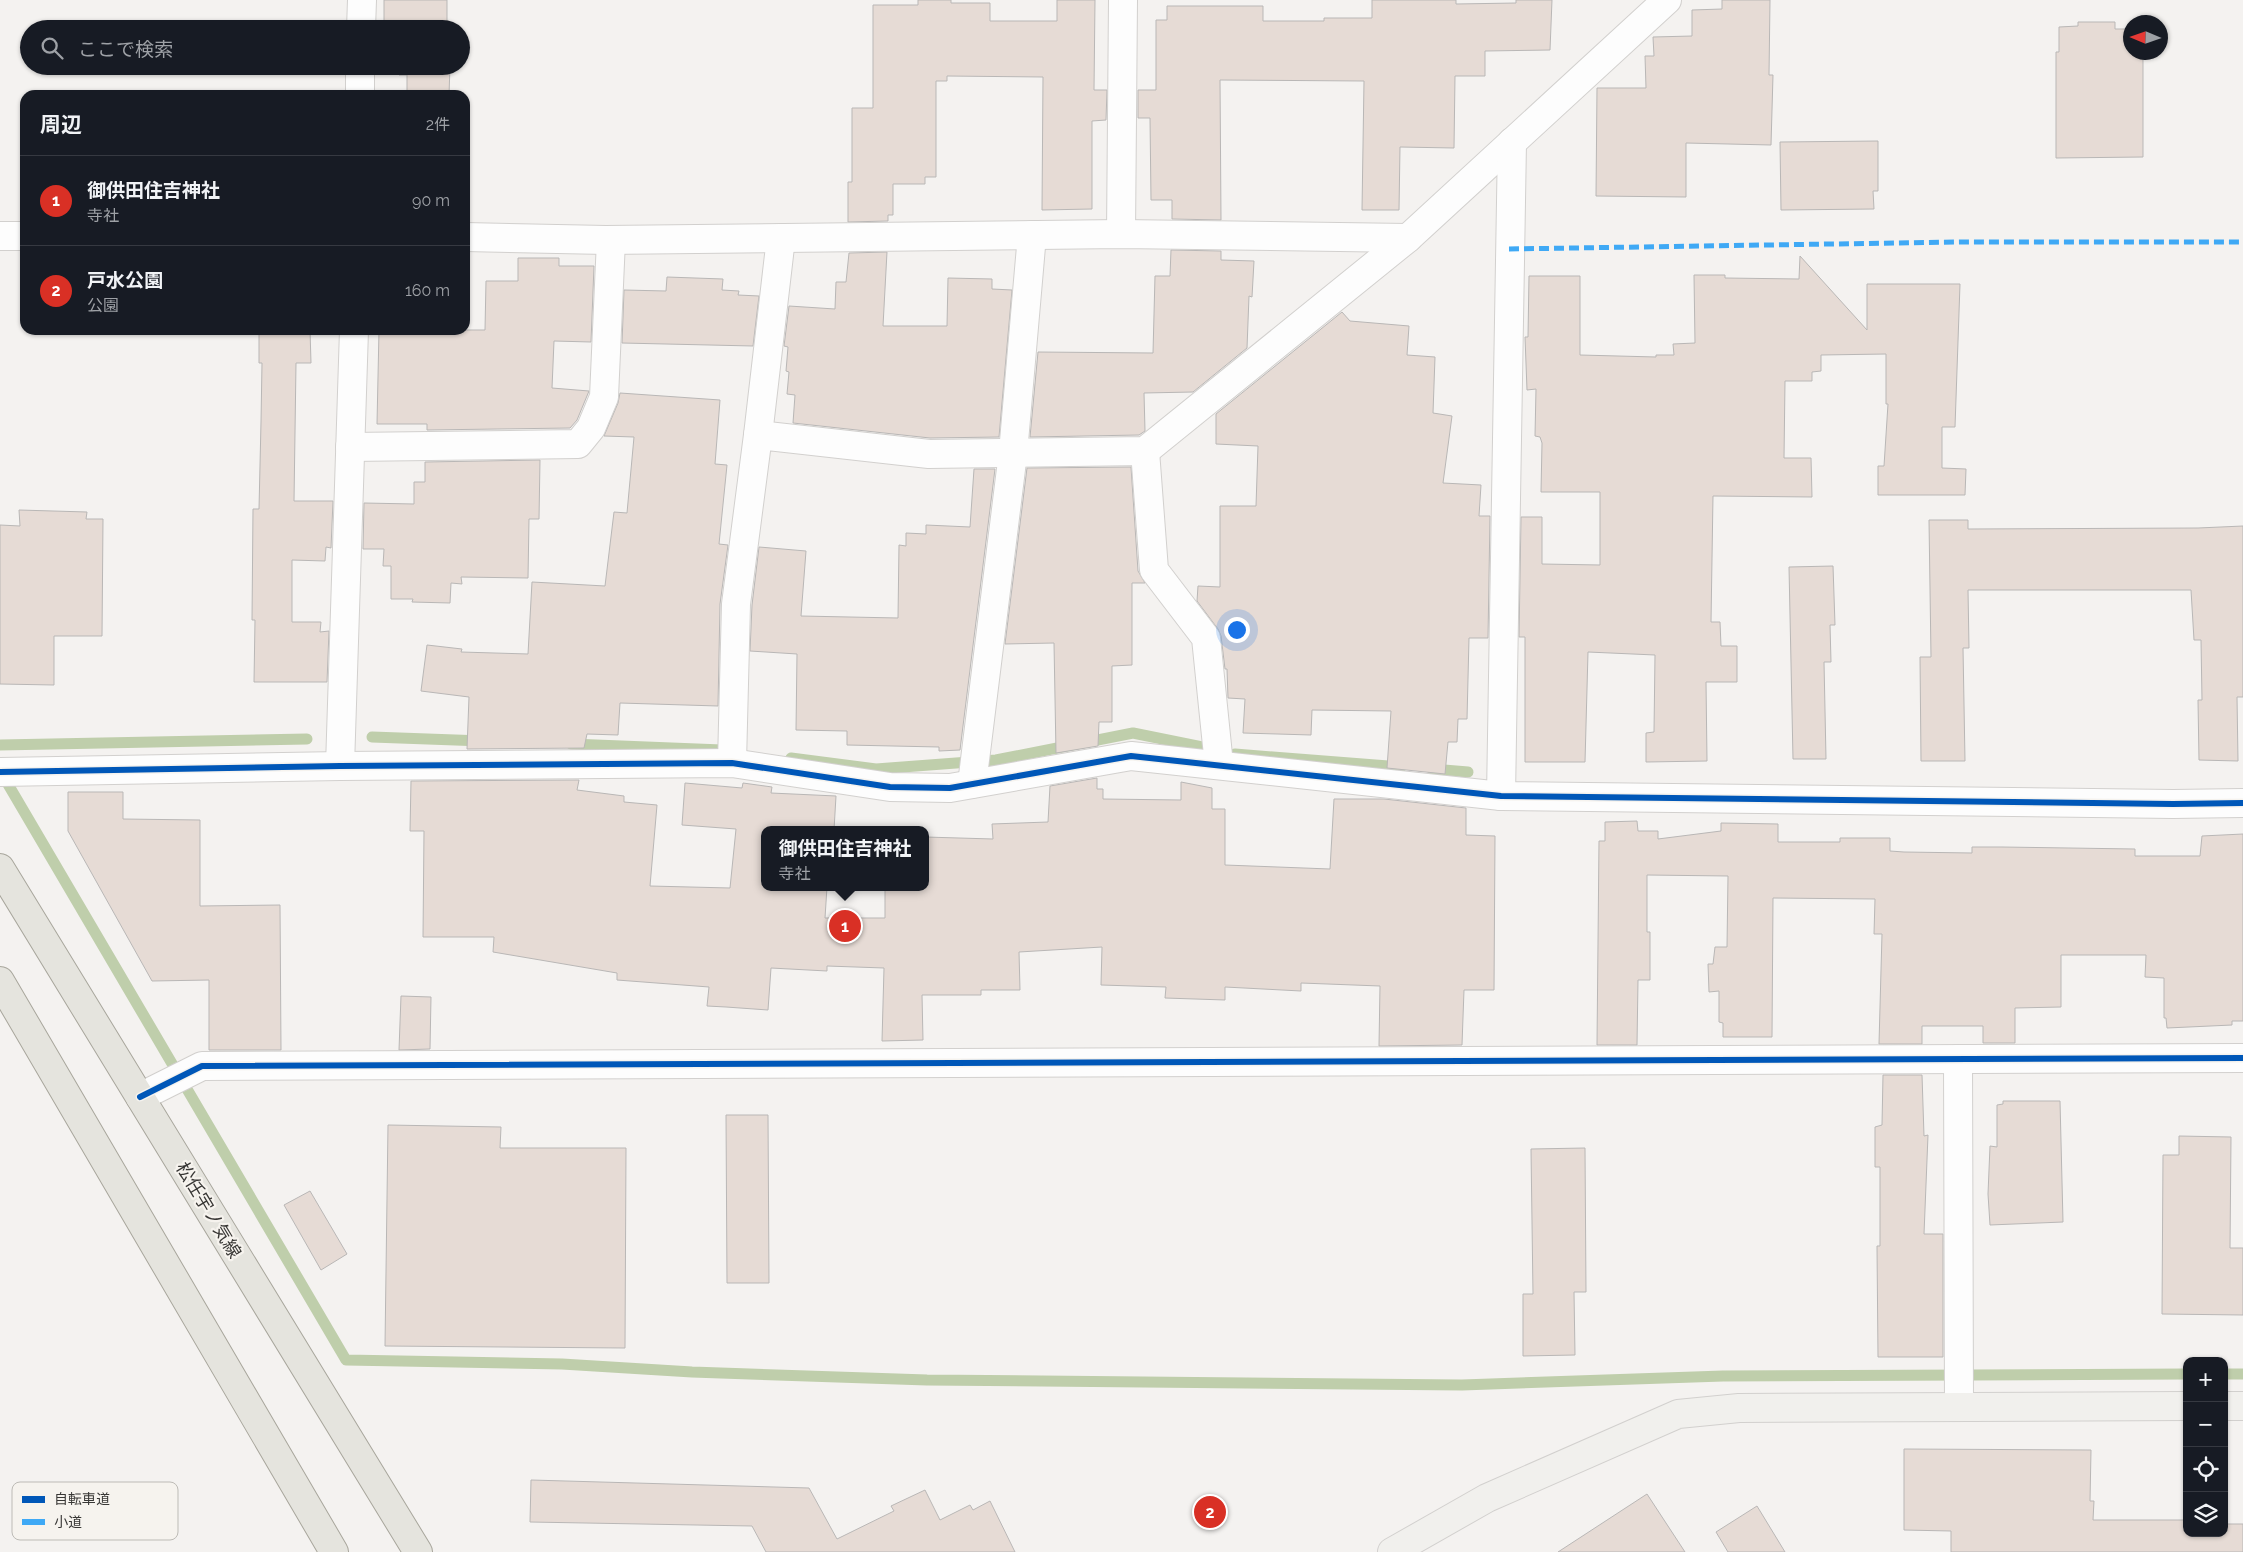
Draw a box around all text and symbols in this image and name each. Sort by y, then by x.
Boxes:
north arrow [2123,15,2168,60]
search box [20,20,470,75]
icon: search [38,34,66,62]
text: ここで検索 [78,38,173,60]
text: 周辺 [40,112,82,137]
text: 2件 [426,115,450,134]
text: 御供田住吉神社 [87,179,220,201]
text: 1 [52,191,60,210]
text: 90 m [412,191,450,210]
text: 寺社 [87,206,119,225]
text: 戸水公園 [87,269,163,291]
text: 2 [51,281,61,300]
text: 160 m [405,281,450,300]
text: 公園 [87,296,119,315]
your location [1224,617,1250,643]
popup [761,826,929,891]
text: 御供田住吉神社 [778,837,912,859]
text: 寺社 [778,864,811,883]
pin: 1 [829,907,861,945]
street label: 松任宇ノ気線 [172,1158,246,1262]
map controls [2183,1357,2228,1537]
button: + [2183,1357,2228,1402]
button: − [2183,1402,2228,1447]
button: locate [2183,1447,2228,1492]
legend [12,1482,178,1540]
text: 自転車道 [54,1491,110,1507]
button: layers [2183,1492,2228,1537]
pin: 2 [1194,1493,1226,1531]
text: 小道 [54,1514,82,1530]

